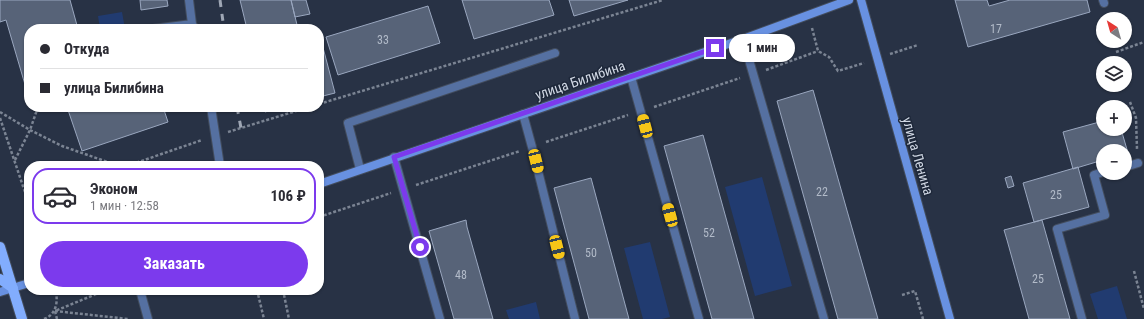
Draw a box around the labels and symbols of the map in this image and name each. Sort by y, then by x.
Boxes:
north arrow [1096,12,1132,48]
house number: 17 [990,22,1002,36]
house number: 33 [377,33,389,47]
callout: 1 мин [729,34,795,62]
route end [706,39,724,57]
street label: улица Билибина [533,57,627,103]
car [636,113,654,139]
street label: улица Ленина [899,115,937,197]
car [527,148,545,174]
house number: 22 [816,185,828,199]
house number: 25 [1050,188,1062,202]
car [661,202,679,228]
house number: 52 [703,226,715,240]
car [548,234,566,260]
route start [411,238,429,256]
house number: 50 [585,246,597,260]
house number: 48 [455,268,467,282]
house number: 25 [1032,272,1044,286]

